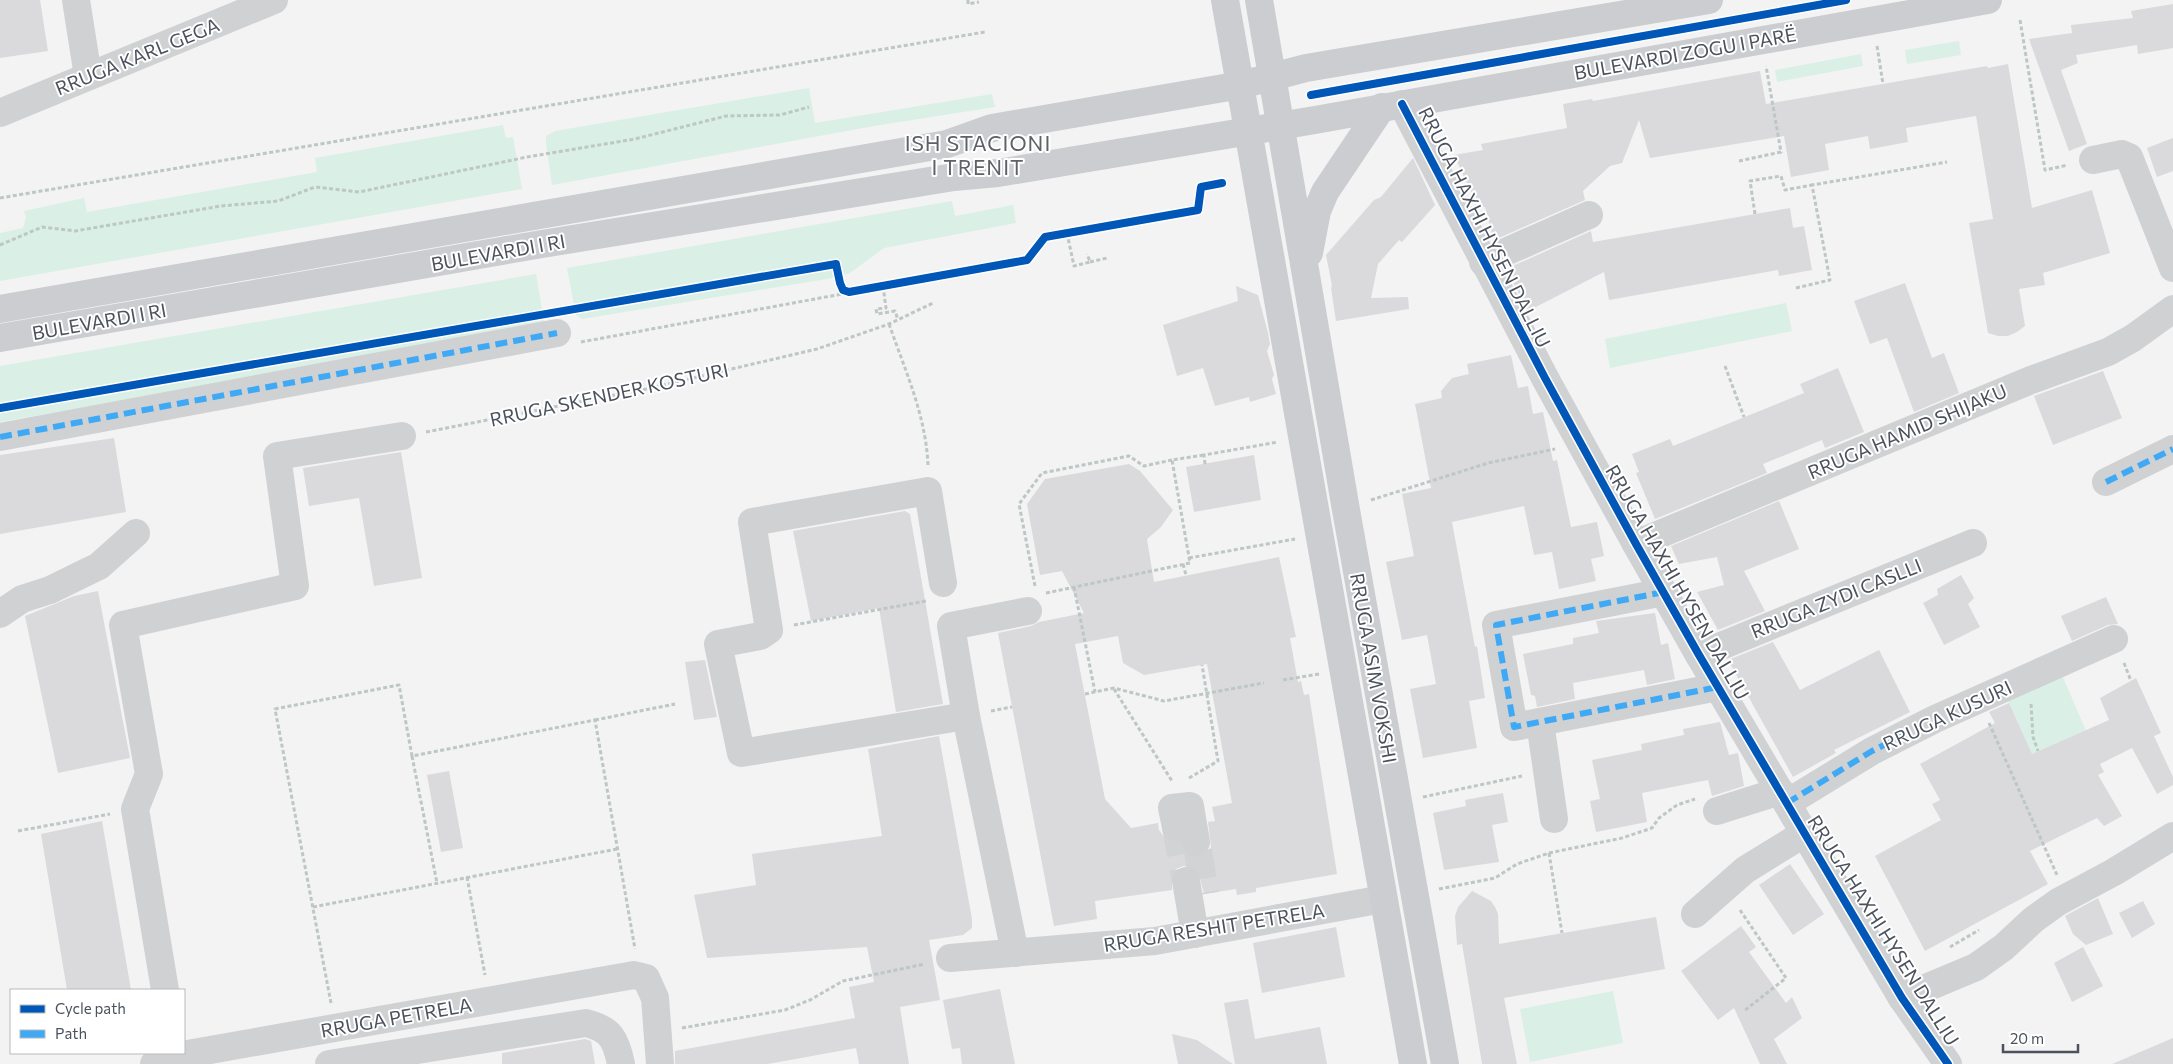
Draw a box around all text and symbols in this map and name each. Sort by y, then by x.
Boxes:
street label: RRUGA KARL GEGA [52,13,222,99]
street label: BULEVARDI ZOGU I PARË [1572,22,1798,84]
street label: RRUGA HAXHI HYSEN DALLIU [1414,103,1556,351]
district label: ISH STACIONI I TRENIT [905,130,1051,179]
street label: BULEVARDI I RI [429,229,567,275]
street label: BULEVARDI I RI [30,298,168,344]
street label: RRUGA SKENDER KOSTURI [488,357,730,431]
street label: RRUGA HAMID SHIJAKU [1804,379,2010,483]
street label: RRUGA HAXHI HYSEN DALLIU [1601,461,1755,703]
street label: RRUGA ZYDI CASLLI [1747,553,1925,643]
street label: RRUGA ASIM VOKSHI [1346,571,1402,765]
street label: RRUGA KUSURI [1879,675,2015,755]
street label: RRUGA HAXHI HYSEN DALLIU [1803,811,1965,1049]
street label: RRUGA RESHIT PETRELA [1102,898,1326,956]
legend [10,989,185,1054]
street label: RRUGA PETRELA [319,992,473,1042]
text: Cycle path [55,999,126,1017]
scale bar [2003,1022,2078,1054]
text: Path [55,1024,87,1042]
text: 20 m [2010,1029,2044,1047]

